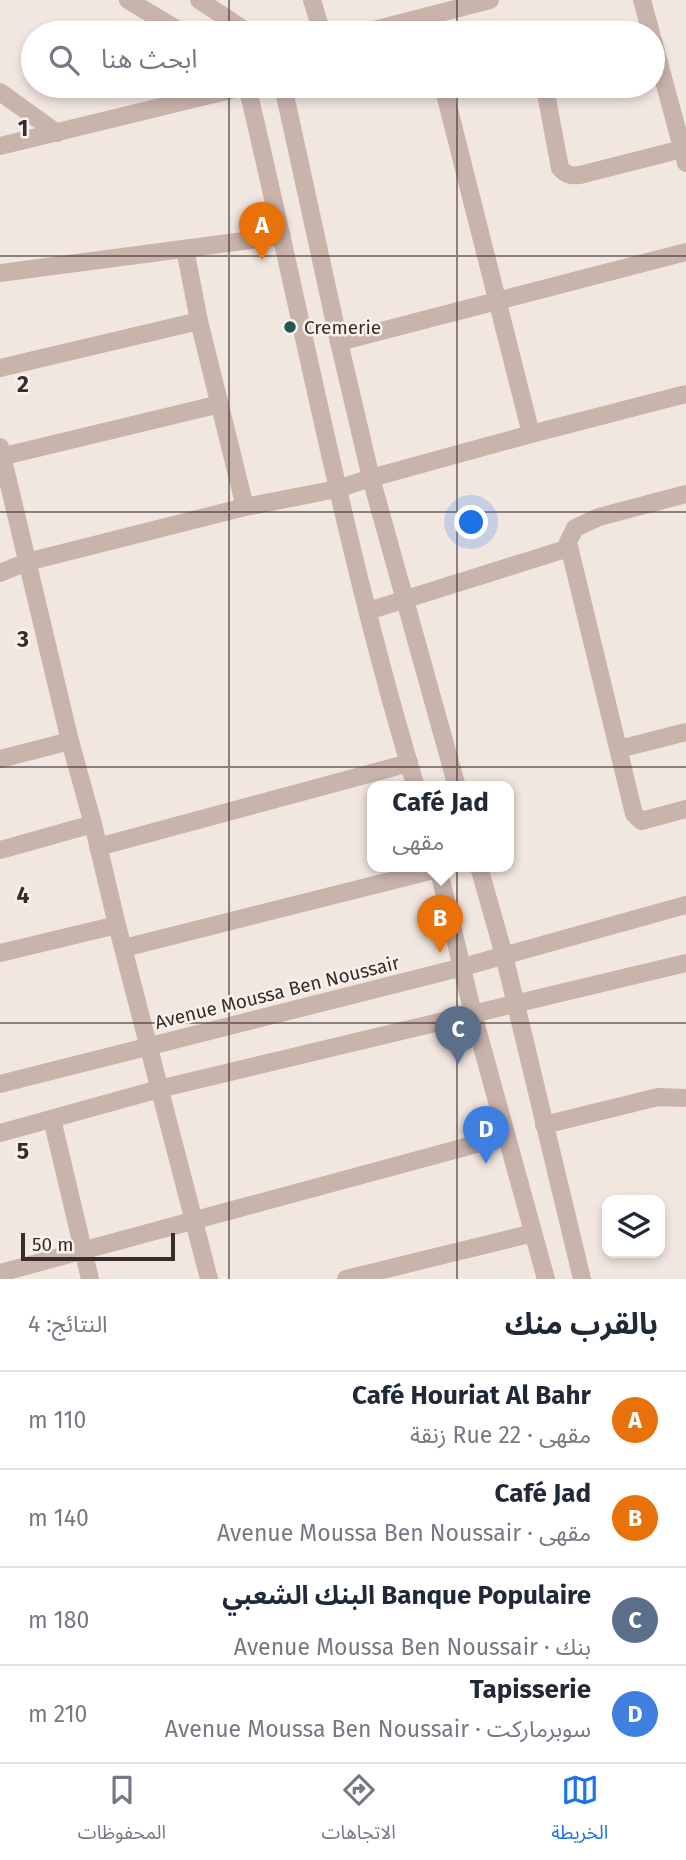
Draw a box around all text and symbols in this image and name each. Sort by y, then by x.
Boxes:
search box [21,21,665,98]
icon: search [45,41,83,79]
text: ابحث هنا [101,44,197,75]
text: 1 [18,114,28,142]
pin: A [239,202,285,260]
place label: Cremerie [304,316,381,339]
marker: Cremerie [282,319,298,335]
text: 2 [17,370,29,398]
your location [454,505,488,539]
text: 3 [16,625,29,653]
popup [367,781,514,872]
text: Café Jad [392,787,489,818]
text: مقهى [392,828,444,856]
text: 4 [17,881,30,909]
pin: B [417,895,463,953]
street label: Avenue Moussa Ben Noussair [152,951,402,1034]
pin: C [435,1006,481,1064]
pin: D [463,1106,509,1164]
text: 5 [17,1137,29,1165]
map controls [602,1195,665,1258]
button: layers [602,1195,665,1258]
scale bar [21,1230,175,1262]
text: 50 m [32,1233,73,1256]
text: بالقرب منك [505,1306,658,1342]
text: النتائج: 4 [28,1310,108,1338]
text: Café Houriat Al Bahr [352,1380,591,1411]
text: 110 m [28,1406,86,1434]
text: A [628,1406,642,1434]
text: مقهى · Rue 22 زنقة [410,1421,591,1449]
text: Café Jad [494,1478,591,1509]
text: 140 m [28,1504,89,1532]
text: B [628,1504,642,1532]
text: مقهى · Avenue Moussa Ben Noussair [217,1519,591,1547]
text: Banque Populaire البنك الشعبي [222,1580,591,1611]
text: 180 m [28,1606,89,1634]
text: C [628,1606,642,1634]
text: بنك · Avenue Moussa Ben Noussair [234,1633,591,1661]
text: Tapisserie [470,1674,591,1705]
text: 210 m [28,1700,87,1728]
text: D [628,1700,643,1728]
text: سوبرماركت · Avenue Moussa Ben Noussair [165,1715,591,1743]
tab: المحفوظات [78,1771,166,1853]
tab: الاتجاهات [322,1771,396,1853]
tab: الخريطة [551,1771,608,1853]

